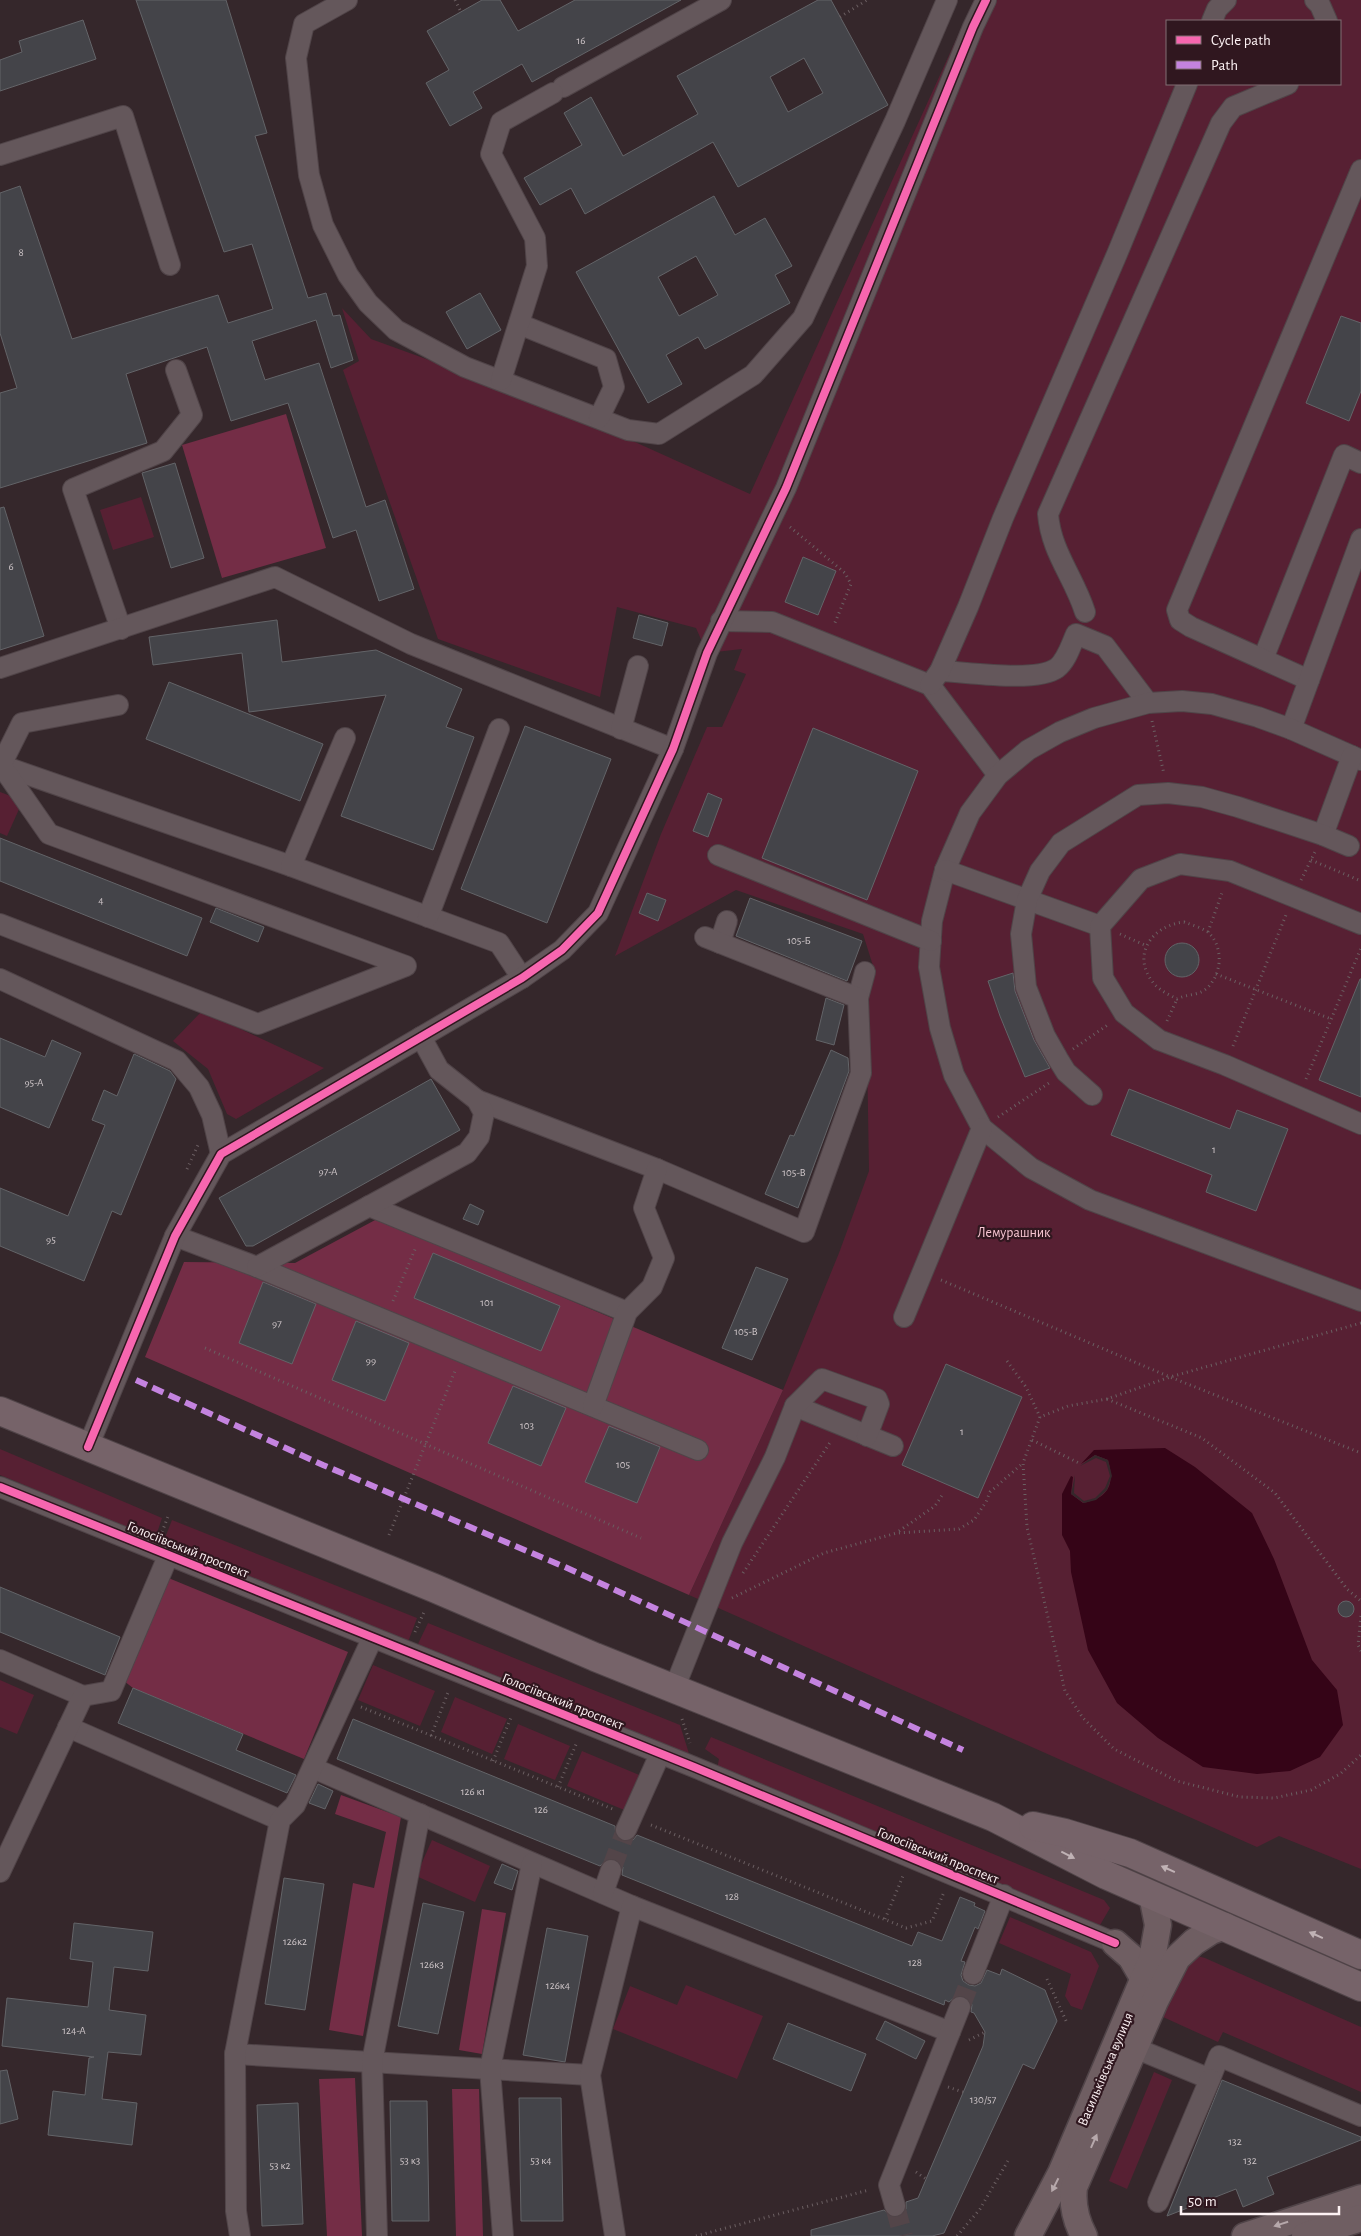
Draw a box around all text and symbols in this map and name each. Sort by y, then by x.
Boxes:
legend [1166,20,1341,85]
text: Cycle path [1211,33,1271,48]
house number: 16 [577,35,585,46]
text: Path [1211,58,1238,73]
house number: 8 [18,247,24,258]
house number: 6 [8,561,14,572]
house number: 4 [98,895,104,906]
house number: 105-Б [787,935,811,946]
house number: 95-А [24,1077,44,1088]
house number: 1 [1212,1144,1216,1155]
house number: 97-А [318,1166,338,1177]
house number: 105-В [782,1167,806,1178]
park label: Лемурашник [977,1226,1051,1240]
house number: 95 [46,1234,56,1245]
house number: 101 [480,1297,494,1308]
house number: 97 [272,1318,282,1329]
house number: 105-В [734,1326,758,1337]
house number: 99 [366,1355,376,1366]
house number: 103 [520,1420,535,1431]
house number: 1 [960,1426,964,1437]
house number: 105 [616,1459,630,1470]
street label: Голосіївський проспект [125,1519,251,1581]
street label: Голосіївський проспект [500,1671,626,1733]
house number: 126 к1 [461,1786,485,1797]
house number: 126 [534,1804,548,1815]
street label: Голосіївський проспект [875,1825,1001,1887]
one-way arrow [1060,1851,1075,1859]
one-way arrow [1161,1865,1175,1873]
house number: 128 [725,1891,739,1902]
one-way arrow [1309,1931,1323,1939]
house number: 126к2 [283,1936,307,1947]
house number: 128 [908,1957,922,1968]
house number: 126к3 [420,1959,444,1970]
house number: 126к4 [546,1980,570,1991]
street label: Васильківська вулиця [1076,2011,1136,2128]
house number: 124-А [62,2025,86,2036]
house number: 130/57 [970,2094,997,2105]
one-way arrow [1090,2134,1098,2148]
house number: 132 [1228,2136,1242,2147]
house number: 53 к3 [400,2155,421,2166]
house number: 53 к4 [530,2155,552,2166]
house number: 132 [1243,2155,1257,2166]
house number: 53 к2 [270,2160,291,2171]
one-way arrow [1051,2178,1059,2192]
scale bar [1181,2184,1338,2216]
text: 50 m [1188,2194,1217,2209]
one-way arrow [1274,2221,1289,2228]

